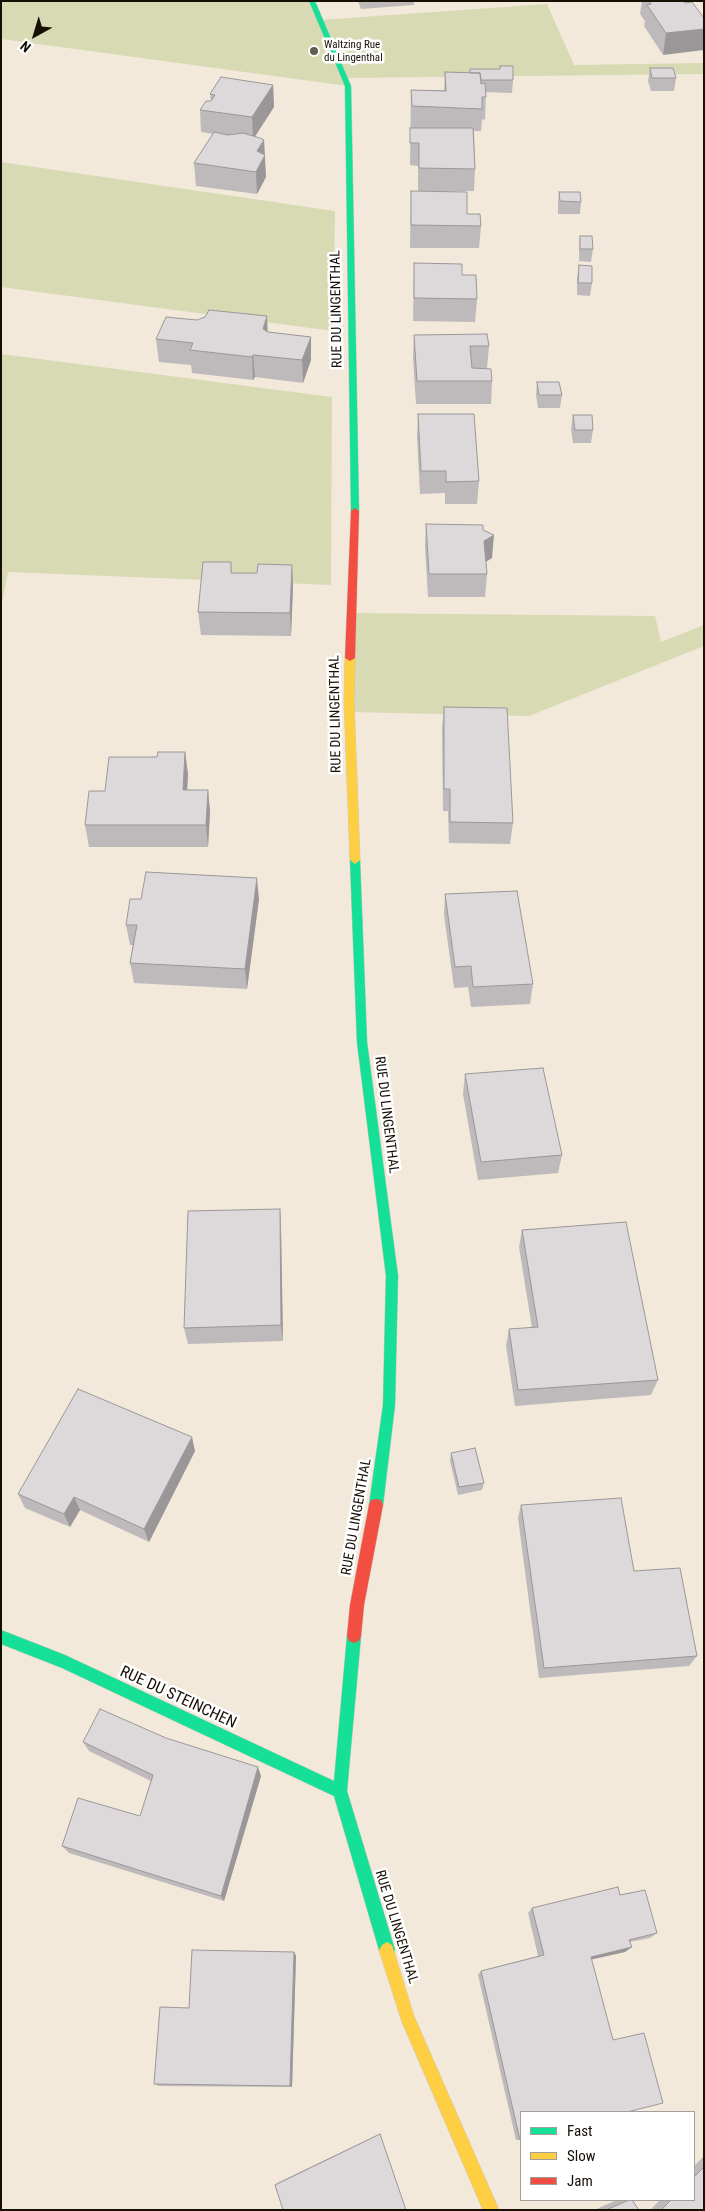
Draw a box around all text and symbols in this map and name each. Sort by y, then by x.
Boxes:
north arrow [10,10,60,60]
text: N [17,38,34,56]
place label: Waltzing Rue du Lingenthal [324,38,383,64]
marker: Waltzing Rue du Lingenthal [308,45,320,57]
street label: RUE DU LINGENTHAL [328,250,346,368]
street label: RUE DU LINGENTHAL [327,655,345,773]
street label: RUE DU LINGENTHAL [370,1055,402,1175]
street label: RUE DU LINGENTHAL [338,1457,376,1577]
street label: RUE DU STEINCHEN [117,1663,239,1733]
street label: RUE DU LINGENTHAL [371,1868,421,1986]
legend [520,2111,695,2201]
text: Fast [567,2122,592,2140]
text: Slow [567,2147,596,2165]
text: Jam [567,2172,593,2190]

